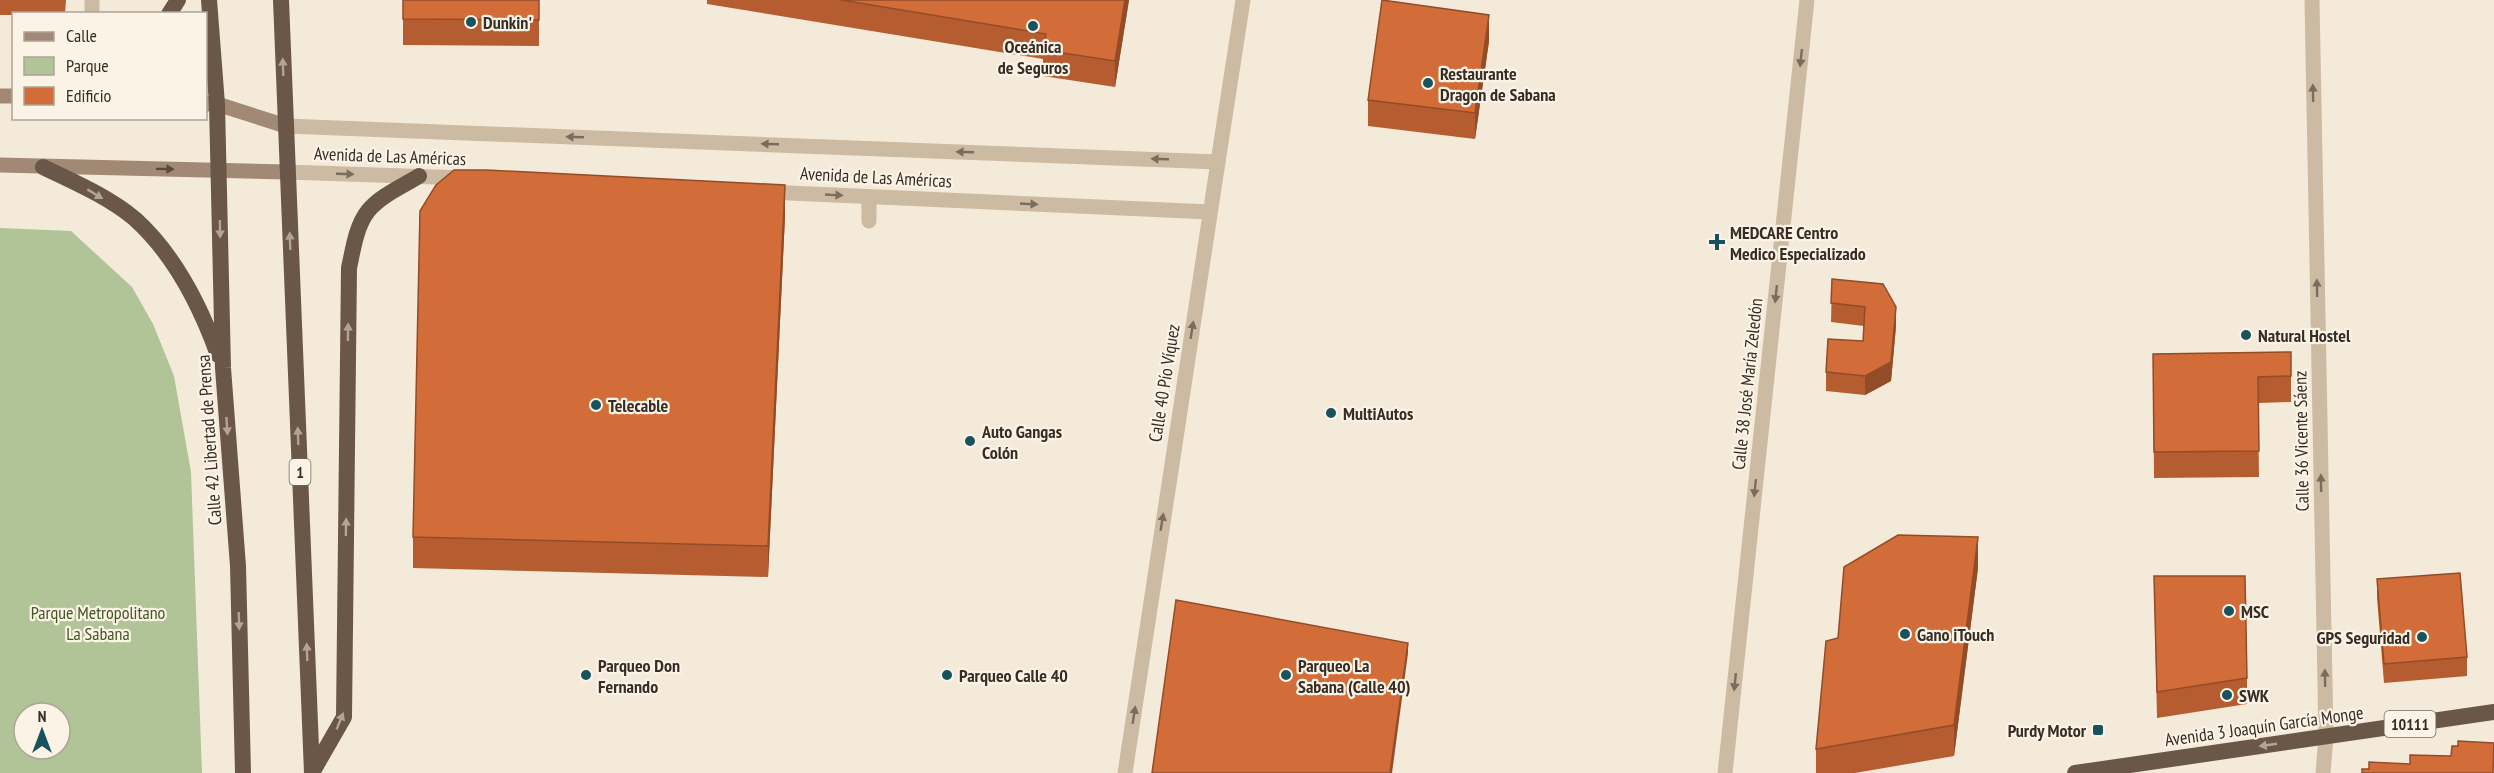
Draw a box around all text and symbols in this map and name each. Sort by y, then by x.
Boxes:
place label: Dunkin' [483,11,532,34]
legend [12,12,207,120]
marker: Dunkin' [464,15,478,29]
marker: Oceánica de Seguros [1026,19,1040,33]
text: Calle [66,24,97,47]
place label: Oceánica de Seguros [998,35,1068,79]
one-way arrow [1796,49,1806,68]
text: Parque [66,54,109,77]
one-way arrow [279,58,288,77]
place label: Restaurante Dragon de Sabana [1440,62,1556,106]
marker: Restaurante Dragon de Sabana [1421,76,1435,90]
text: Edificio [66,84,112,107]
one-way arrow [2309,84,2318,103]
one-way arrow [566,132,585,142]
one-way arrow [761,140,780,149]
street label: Avenida de Las Américas [314,142,466,170]
one-way arrow [956,147,975,157]
one-way arrow [1150,155,1169,164]
street label: Avenida de Las Américas [799,162,953,192]
one-way arrow [155,165,174,174]
one-way arrow [336,169,355,178]
one-way arrow [87,189,104,199]
one-way arrow [824,190,843,200]
one-way arrow [1019,199,1038,208]
one-way arrow [215,220,224,239]
place label: MEDCARE Centro Medico Especializado [1730,221,1866,265]
one-way arrow [285,231,294,250]
marker: MEDCARE Centro Medico Especializado [1708,233,1726,251]
one-way arrow [2313,279,2322,298]
one-way arrow [1771,284,1781,303]
street label: Calle 38 José María Zeledón [1727,297,1767,471]
one-way arrow [1188,320,1197,339]
street label: Calle 40 Pío Víquez [1143,322,1185,444]
one-way arrow [343,323,353,342]
place label: Natural Hostel [2258,324,2351,347]
marker: Natural Hostel [2239,328,2253,342]
street label: Calle 42 Libertad de Prensa [192,354,226,526]
street label: Calle 36 Vicente Sáenz [2288,370,2314,512]
place label: Telecable [608,394,669,417]
marker: Telecable [589,398,603,412]
place label: MultiAutos [1343,402,1413,425]
marker: MultiAutos [1324,406,1338,420]
one-way arrow [223,417,232,436]
place label: Auto Gangas Colón [981,420,1062,464]
one-way arrow [293,426,303,445]
marker: Auto Gangas Colón [963,434,977,448]
road number: 1 [290,459,310,485]
one-way arrow [2316,474,2326,493]
one-way arrow [1751,478,1760,497]
one-way arrow [1158,513,1167,532]
one-way arrow [341,518,351,537]
place label: MSC [2241,600,2269,623]
park label: Parque Metropolitano La Sabana [31,601,166,645]
marker: MSC [2222,604,2236,618]
one-way arrow [235,612,244,631]
place label: Gano iTouch [1917,623,1994,646]
place label: GPS Seguridad [2316,626,2410,649]
marker: Gano iTouch [1898,627,1912,641]
marker: GPS Seguridad [2415,630,2429,644]
one-way arrow [303,642,312,661]
place label: Parqueo Don Fernando [598,654,680,698]
place label: Parqueo La Sabana (Calle 40) [1298,654,1411,698]
place label: Parqueo Calle 40 [959,664,1068,687]
marker: Parqueo Don Fernando [579,668,593,682]
marker: Parqueo Calle 40 [940,668,954,682]
marker: Parqueo La Sabana (Calle 40) [1279,668,1293,682]
one-way arrow [2320,669,2330,688]
one-way arrow [1730,672,1740,691]
place label: SWK [2239,684,2270,707]
marker: SWK [2220,688,2234,702]
north arrow [12,701,72,761]
street label: Avenida 3 Joaquín García Monge [2163,701,2365,751]
text: N [38,706,46,726]
one-way arrow [1129,706,1138,725]
road number: 10111 [2384,711,2436,737]
one-way arrow [336,712,346,730]
place label: Purdy Motor [2008,719,2087,742]
marker: Purdy Motor [2091,723,2105,737]
one-way arrow [2259,740,2278,749]

